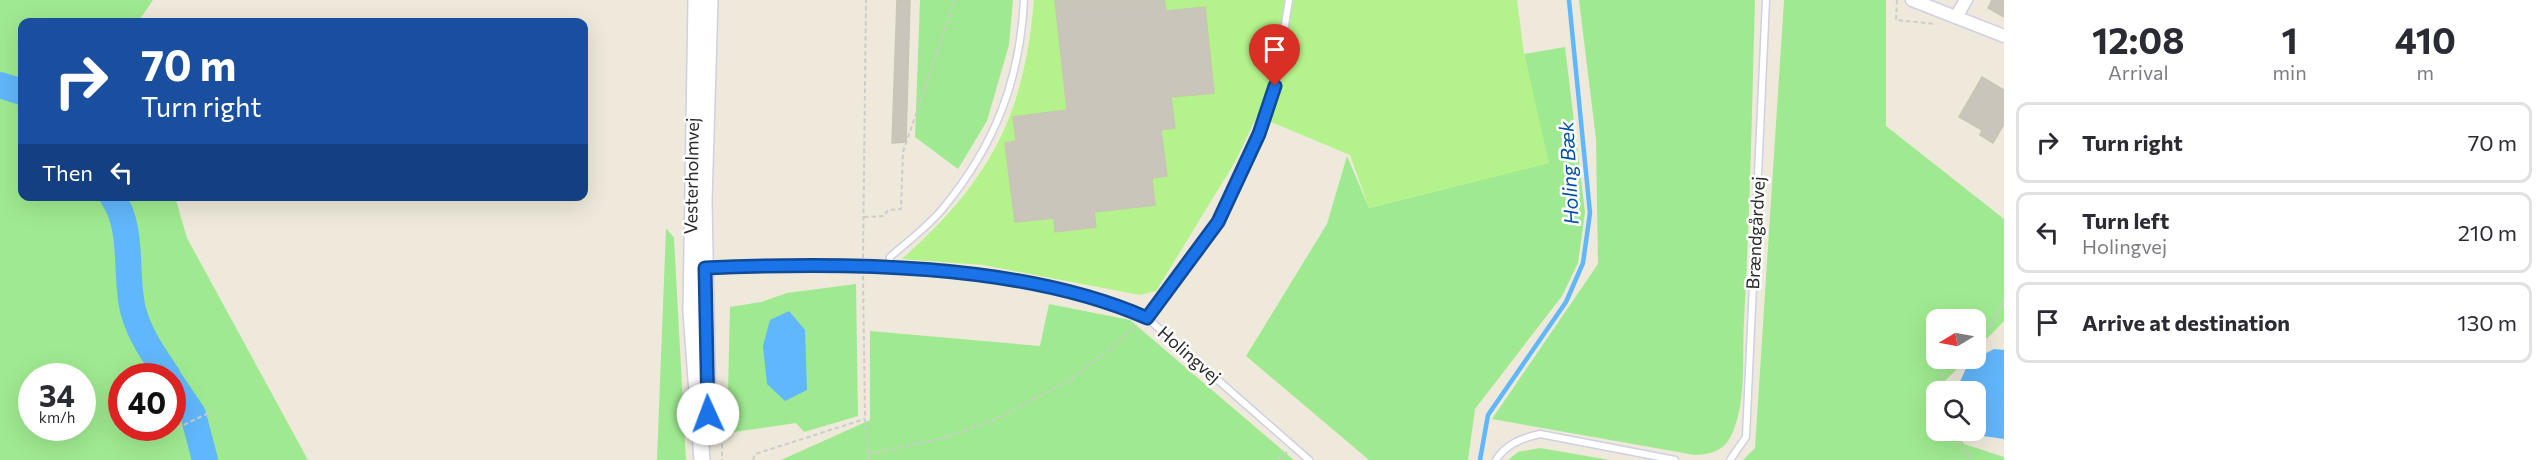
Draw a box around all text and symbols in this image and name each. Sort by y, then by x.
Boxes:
text: 12:08 [2092,17,2185,61]
text: 1 [2281,17,2298,61]
text: 410 [2395,17,2456,61]
pin [1249,24,1300,86]
icon: arrive [1258,33,1291,66]
text: 70 m [141,38,236,90]
icon: right [42,42,120,120]
text: Arrival [2108,60,2169,84]
text: min [2273,60,2307,84]
text: m [2417,60,2434,84]
text: Turn right [141,90,261,123]
street label: Vesterholmvej [679,117,703,235]
water label: Holing Bæk [1553,120,1583,225]
icon: right [2031,126,2064,159]
text: Turn right [2082,129,2183,156]
text: 70 m [2468,129,2517,156]
icon: left [105,156,138,189]
text: Then [42,159,93,186]
street label: Brændgårdvej [1741,176,1769,290]
text: Turn left [2082,207,2169,234]
icon: left [2031,216,2064,249]
text: 210 m [2458,219,2517,246]
text: Holingvej [2082,234,2167,258]
icon: arrive [2031,306,2064,339]
north arrow [1926,309,1986,369]
map controls [1926,309,1986,441]
text: Arrive at destination [2082,309,2290,336]
text: 130 m [2457,309,2517,336]
street label: Holingvej [1154,321,1226,388]
speed limit sign: 40 [108,363,186,441]
text: 34 [39,376,75,413]
button: search [1926,381,1986,441]
position arrow [676,382,740,446]
text: km/h [39,408,75,426]

